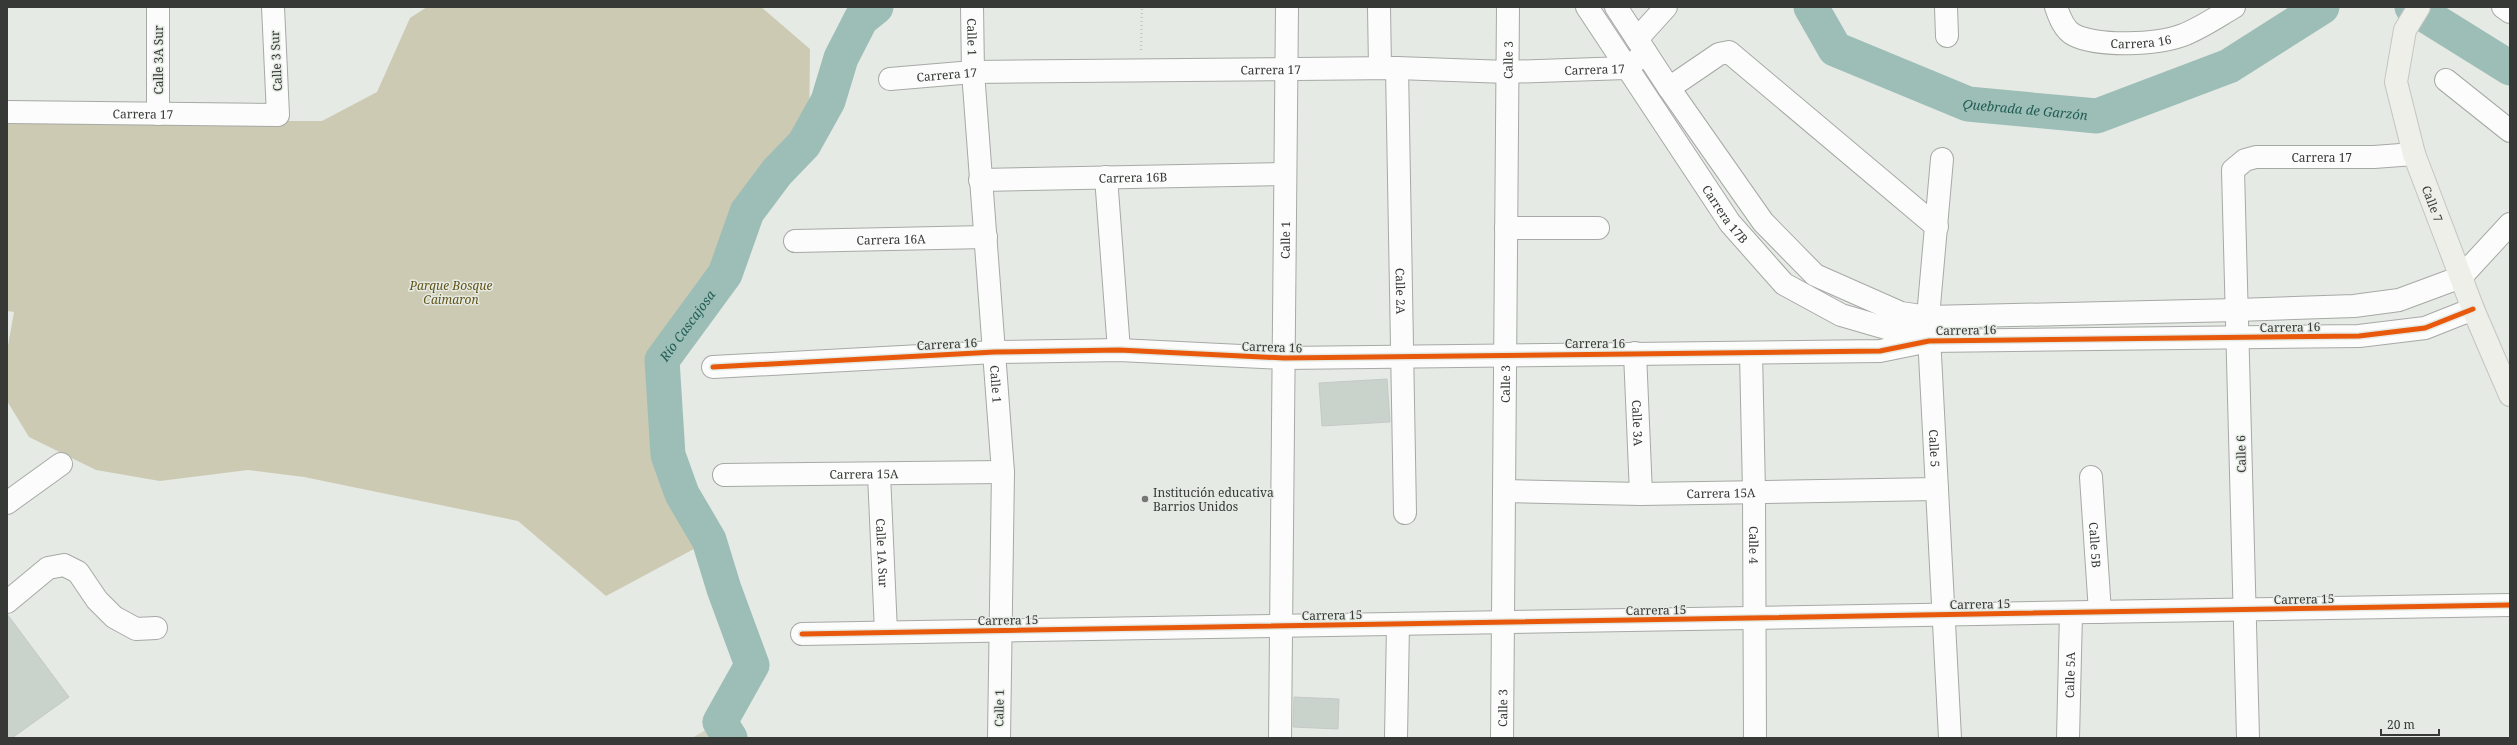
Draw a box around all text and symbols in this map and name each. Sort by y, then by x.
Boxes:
street label: Calle 1 [964,18,981,56]
street label: Calle 3A Sur [150,25,167,95]
street label: Calle 3 Sur [266,30,286,92]
street label: Carrera 16 [2110,30,2173,52]
street label: Calle 3 [1499,41,1516,79]
street label: Carrera 17 [1240,60,1301,78]
street label: Carrera 17 [1564,60,1625,79]
street label: Carrera 17 [916,63,977,85]
water label: Quebrada de Garzón [1960,94,2089,124]
street label: Carrera 17 [113,105,174,122]
street label: Carrera 17 [2291,149,2352,166]
street label: Carrera 16B [1099,168,1168,186]
street label: Carrera 17B [1698,181,1752,247]
street label: Calle 7 [2418,183,2448,225]
street label: Calle 1 [1276,221,1293,259]
street label: Carrera 16A [856,230,926,248]
street label: Calle 2A [1392,268,1410,315]
park label: Parque Bosque Caimaron [409,277,492,308]
water label: Río Cascajosa [655,286,719,366]
street label: Carrera 16 [2260,318,2321,336]
street label: Carrera 16 [1936,321,1997,339]
street label: Carrera 16 [916,334,978,354]
street label: Carrera 16 [1565,335,1626,352]
street label: Carrera 16 [1241,337,1303,357]
street label: Calle 1 [987,365,1006,404]
street label: Calle 3 [1496,365,1514,403]
street label: Calle 3A [1628,399,1647,447]
street label: Calle 5 [1925,429,1944,468]
street label: Calle 6 [2232,435,2250,473]
street label: Carrera 15A [829,465,899,482]
place label: Institución educativa Barrios Unidos [1153,484,1274,515]
street label: Carrera 15A [1686,484,1756,502]
marker: Institución educativa Barrios Unidos [1140,494,1150,504]
street label: Calle 1A Sur [872,518,893,588]
street label: Calle 5B [2086,521,2106,568]
street label: Calle 4 [1746,526,1763,564]
street label: Carrera 15 [2274,590,2334,608]
street label: Carrera 15 [1950,595,2010,613]
street label: Carrera 15 [1626,601,1686,619]
street label: Carrera 15 [1302,606,1362,624]
street label: Carrera 15 [978,611,1038,629]
street label: Calle 5A [2060,651,2079,698]
street label: Calle 1 [990,689,1008,727]
street label: Calle 3 [1494,689,1511,727]
scale bar [2381,711,2439,737]
text: 20 m [2387,716,2415,733]

